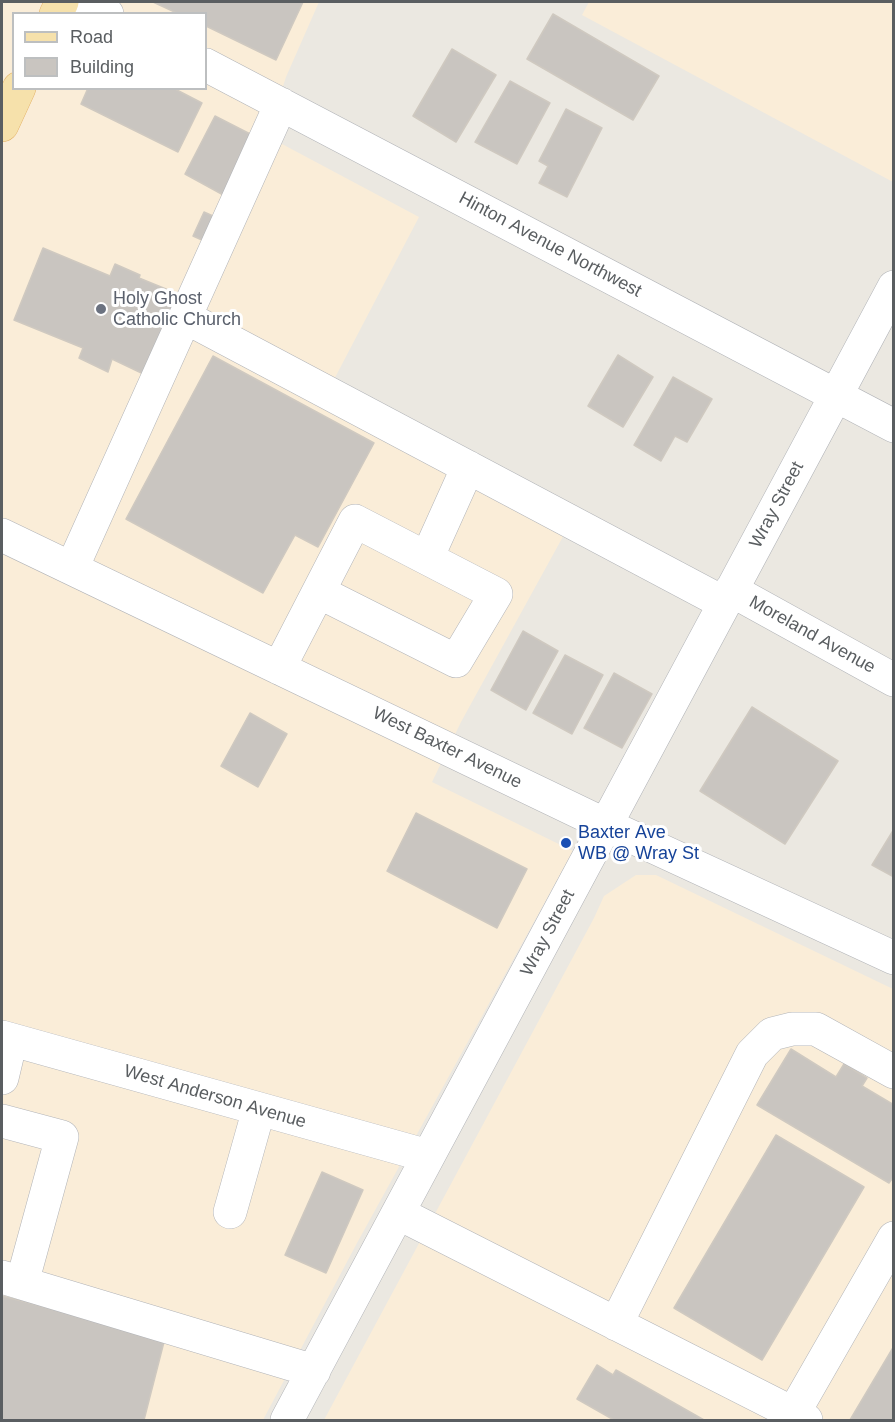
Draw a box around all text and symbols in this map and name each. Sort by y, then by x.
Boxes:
legend [12,12,207,90]
text: Road [70,27,113,47]
text: Building [70,57,134,77]
street label: Hinton Avenue Northwest [455,188,645,302]
place label: Holy Ghost Catholic Church [113,288,241,330]
marker: Holy Ghost Catholic Church [94,302,108,316]
street label: Wray Street [745,458,809,552]
street label: Moreland Avenue [745,591,879,679]
street label: West Baxter Avenue [369,702,525,794]
place label: Baxter Ave WB @ Wray St [578,822,699,864]
marker: Baxter Ave WB @ Wray St [559,836,573,850]
street label: Wray Street [516,886,580,980]
street label: West Anderson Avenue [121,1061,309,1133]

